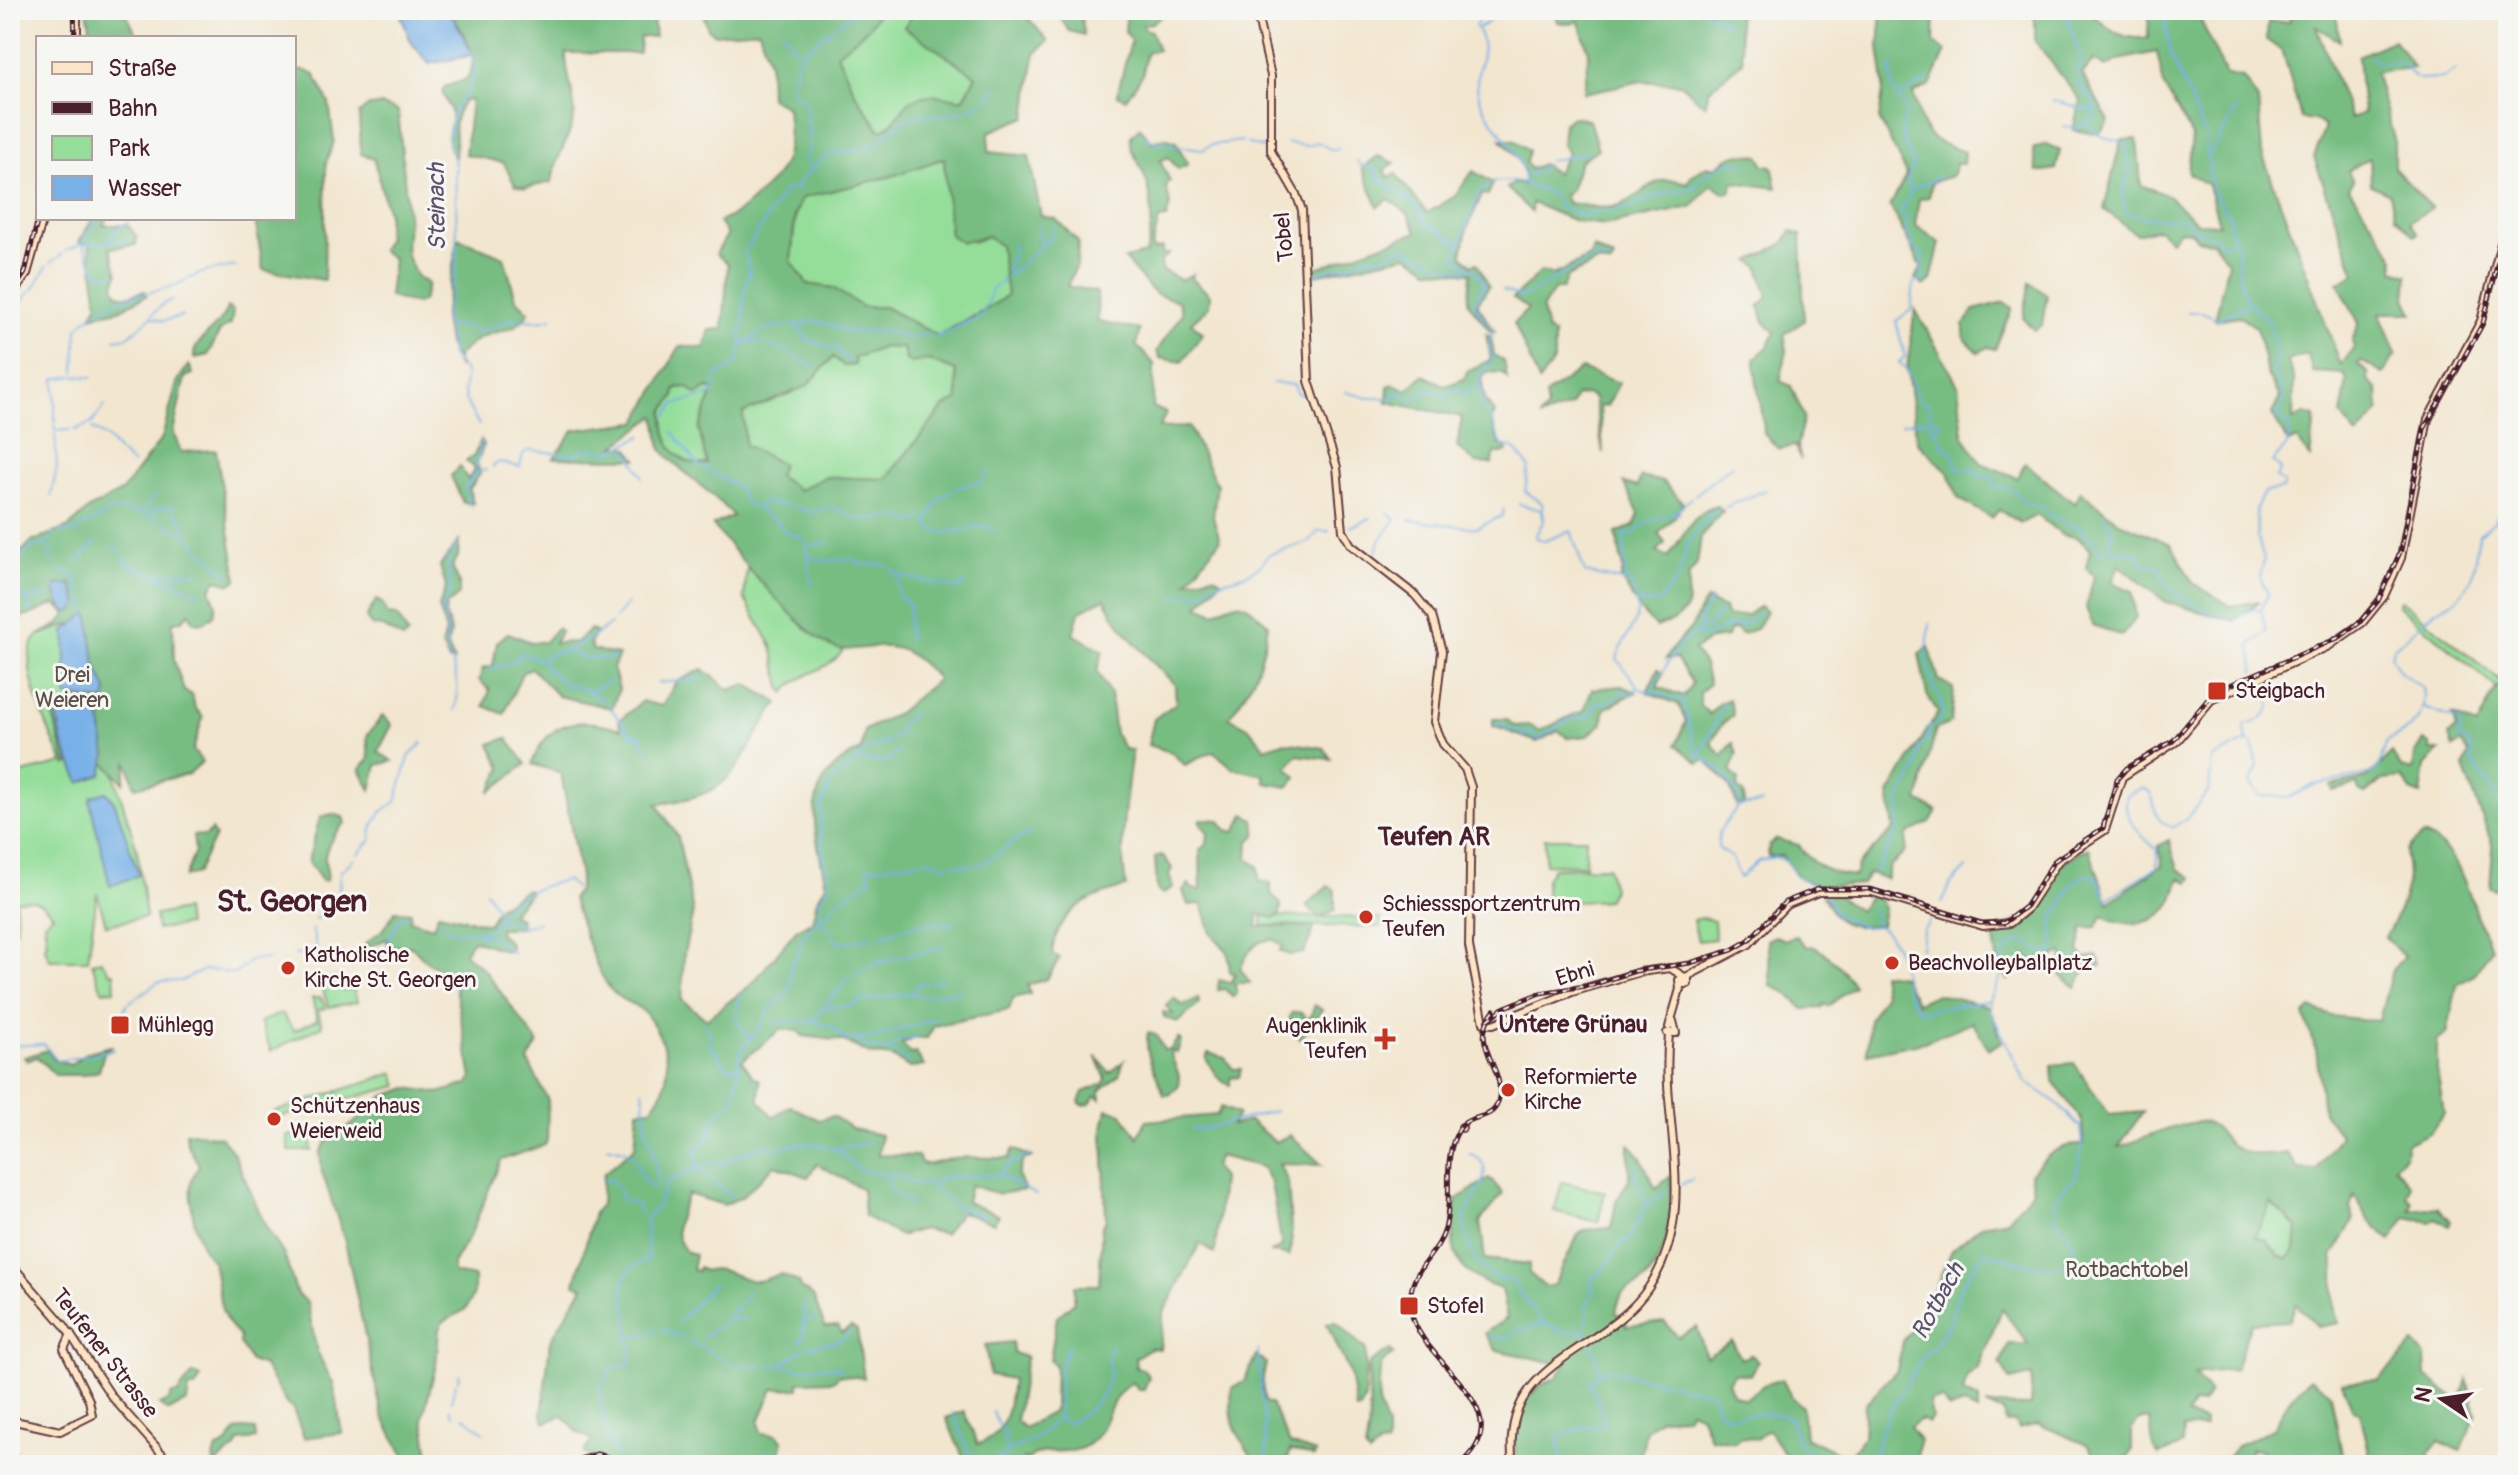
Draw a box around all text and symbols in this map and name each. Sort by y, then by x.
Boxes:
legend [36,36,296,220]
text: Straße [108,54,176,83]
text: Bahn [108,94,158,123]
text: Park [108,134,150,163]
water label: Steinach [422,161,452,251]
text: Wasser [108,174,182,203]
street label: Tobel [1268,211,1300,263]
park label: Drei Weieren [35,661,109,714]
place label: Steigbach [2235,677,2325,705]
marker: Steigbach [2206,680,2228,702]
district label: Teufen AR [1377,821,1490,853]
district label: St. Georgen [217,883,367,920]
place label: Schiesssportzentrum Teufen [1382,890,1581,943]
marker: Schiesssportzentrum Teufen [1357,908,1375,926]
place label: Katholische Kirche St. Georgen [304,941,476,994]
place label: Beachvolleyballplatz [1908,949,2092,977]
marker: Beachvolleyballplatz [1883,954,1901,972]
street label: Ebni [1552,955,1598,993]
marker: Katholische Kirche St. Georgen [279,959,297,977]
district label: Untere Grünau [1498,1010,1648,1039]
place label: Mühlegg [138,1011,214,1039]
place label: Augenklinik Teufen [1265,1012,1367,1065]
marker: Mühlegg [109,1014,131,1036]
marker: Augenklinik Teufen [1374,1028,1396,1050]
place label: Reformierte Kirche [1524,1063,1637,1116]
marker: Reformierte Kirche [1499,1081,1517,1099]
place label: Schützenhaus Weierweid [290,1092,420,1145]
marker: Schützenhaus Weierweid [265,1110,283,1128]
water label: Rotbach [1905,1256,1972,1344]
park label: Rotbachtobel [2065,1256,2189,1284]
street label: Teufener Strasse [46,1283,164,1424]
place label: Stofel [1427,1292,1484,1320]
marker: Stofel [1398,1295,1420,1317]
north arrow [2402,1359,2482,1439]
text: N [2408,1384,2439,1405]

